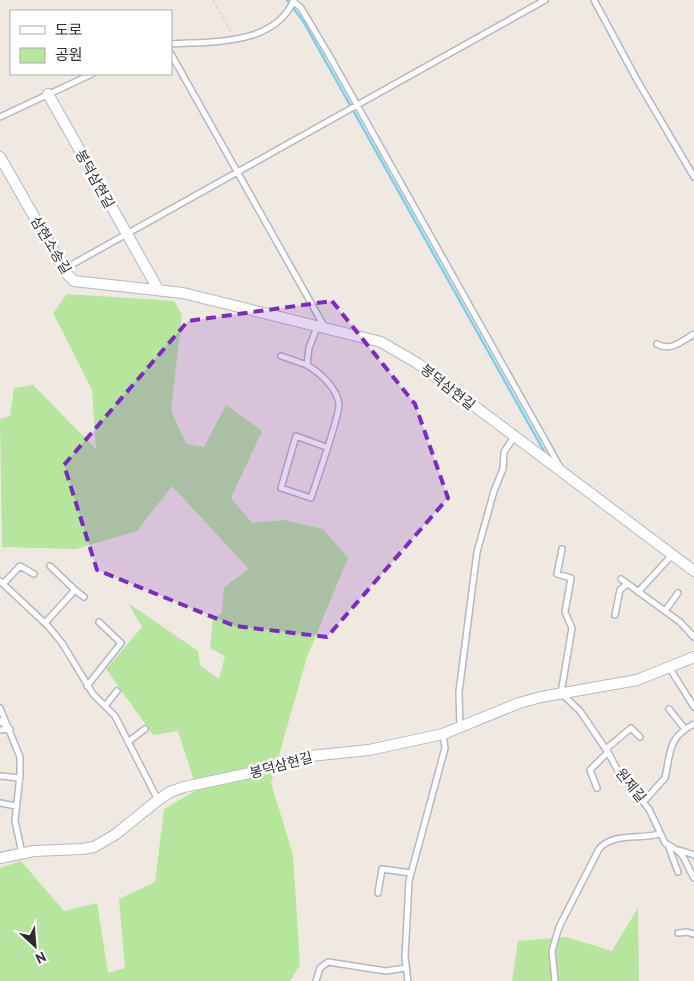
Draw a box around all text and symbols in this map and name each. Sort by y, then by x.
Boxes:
legend [10,10,172,75]
text: 도로 [55,20,83,39]
text: 공원 [55,45,83,64]
street label: 봉덕삼현길 [72,146,118,212]
street label: 삼현소송길 [27,213,75,277]
street label: 봉덕삼현길 [417,360,479,414]
street label: 봉덕삼현길 [248,748,314,782]
street label: 원제길 [612,764,650,806]
north arrow [10,921,60,971]
text: N [33,948,49,968]

